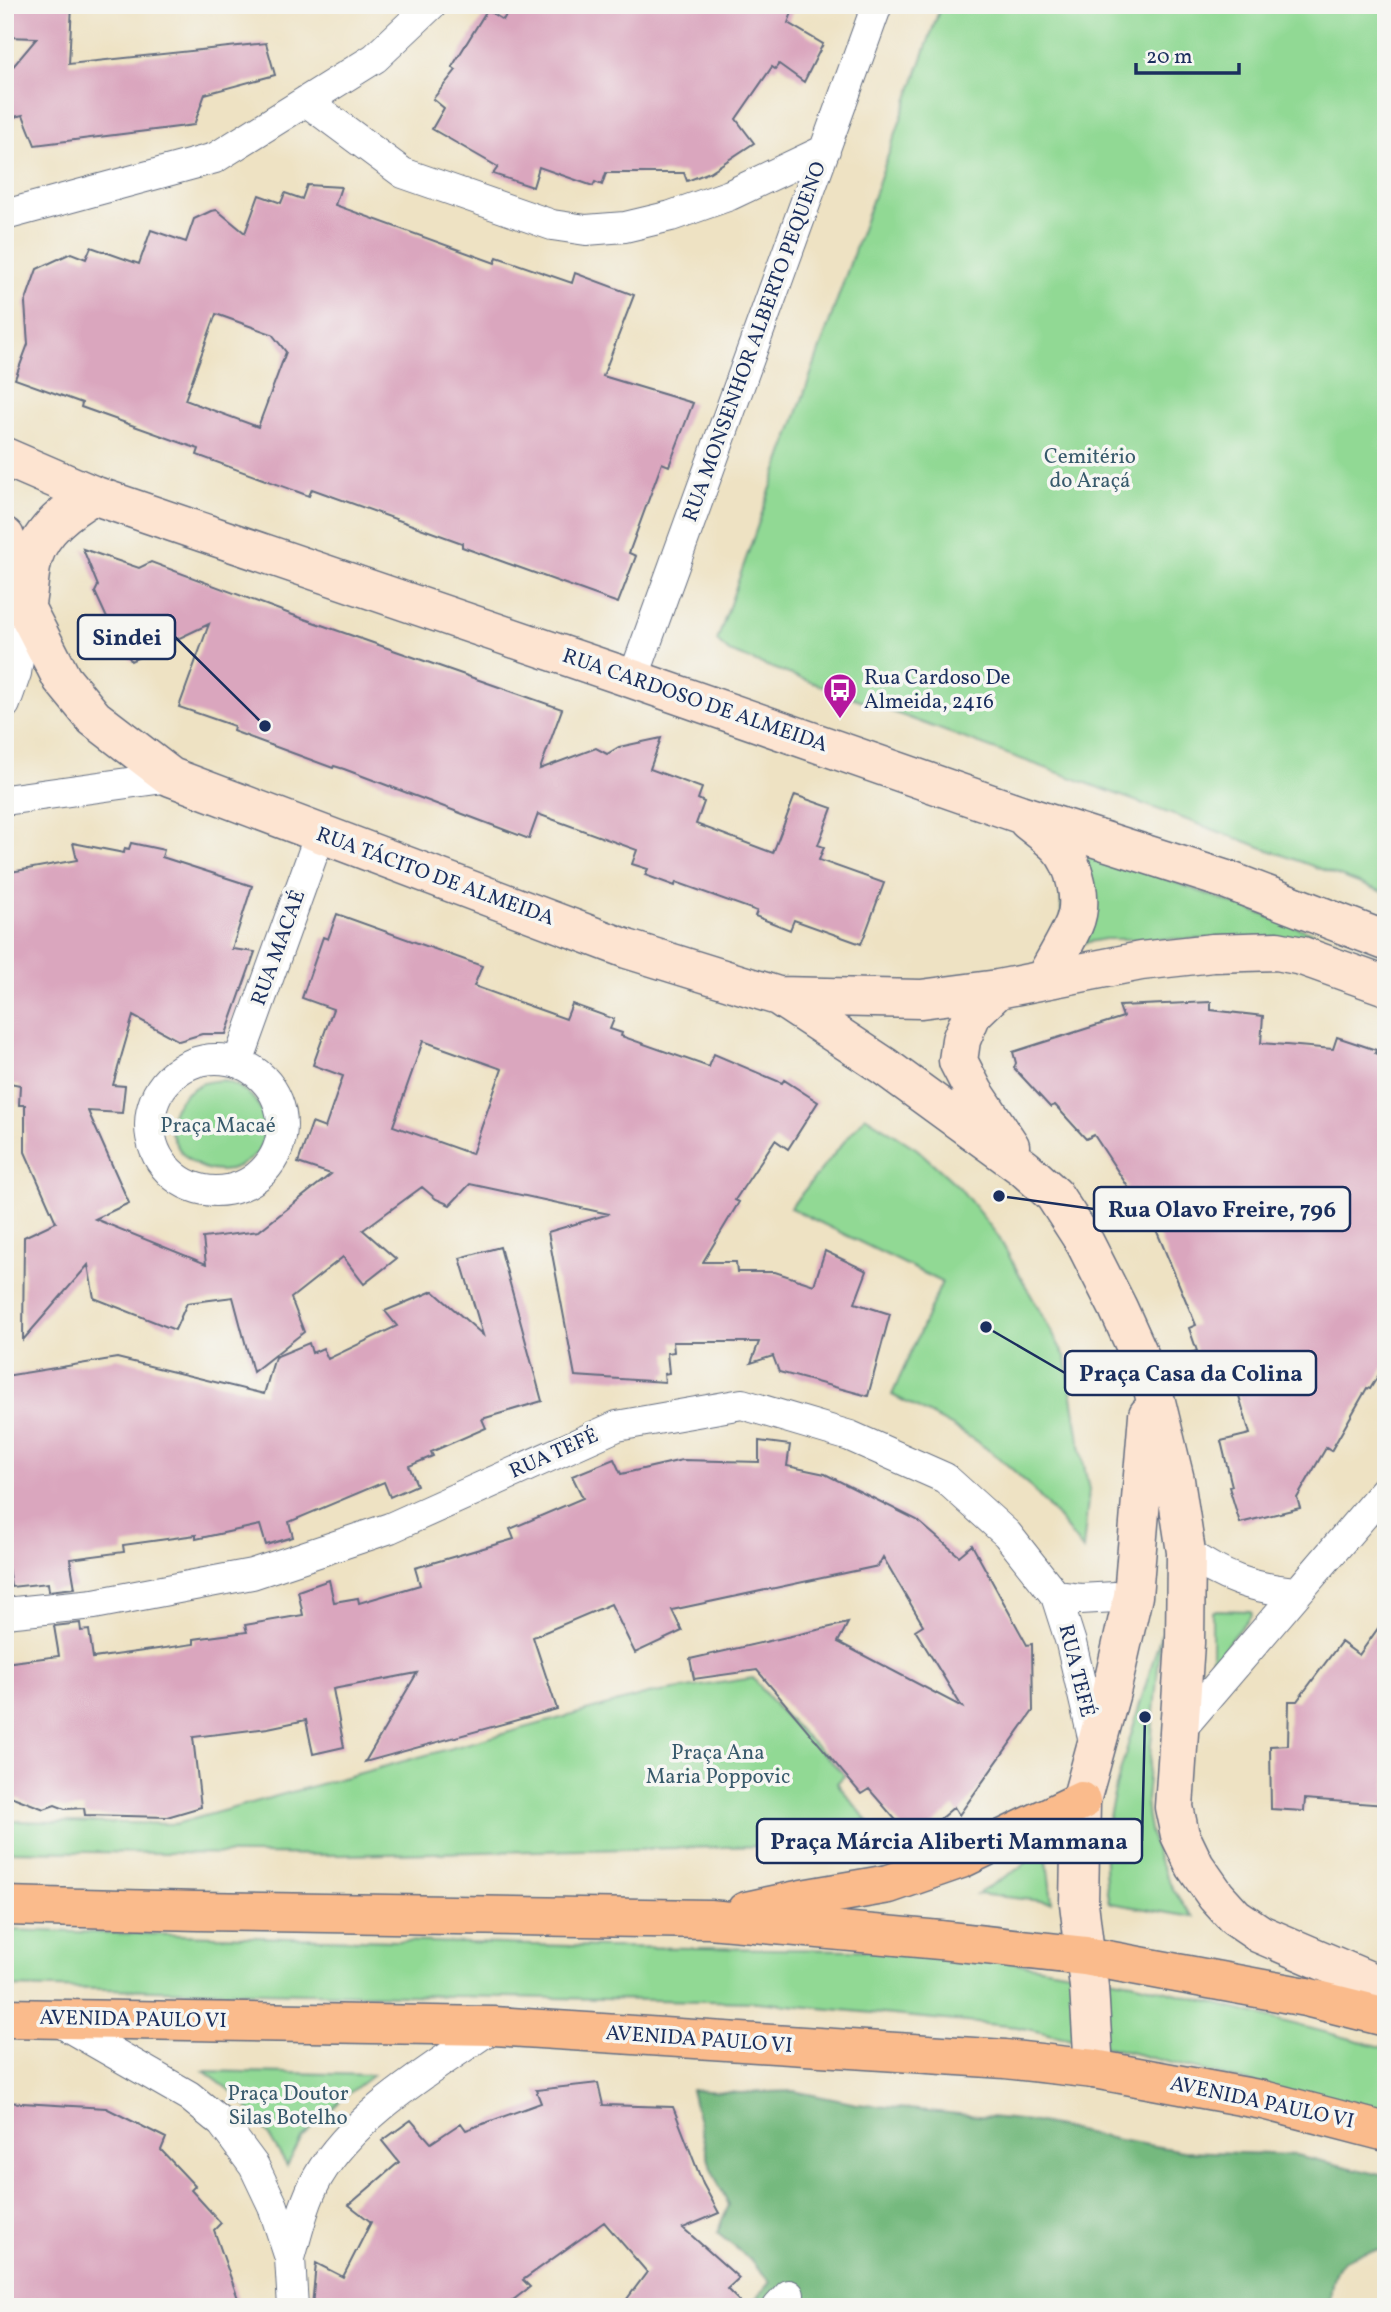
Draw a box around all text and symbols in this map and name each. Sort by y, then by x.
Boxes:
scale bar [1136,32,1239,76]
text: 20 m [1146,43,1192,72]
street label: RUA MONSENHOR ALBERTO PEQUENO [676,158,834,526]
park label: Cemitério do Araçá [1044,443,1136,496]
callout: Sindei [78,615,175,659]
text: Sindei [92,623,162,655]
street label: RUA CARDOSO DE ALMEIDA [558,642,832,760]
place label: Rua Cardoso De Almeida, 2416 [864,664,1011,717]
bus stop icon: Rua Cardoso De Almeida, 2416 [821,671,859,720]
street label: RUA TÁCITO DE ALMEIDA [312,820,558,934]
street label: RUA MACAÉ [245,886,313,1010]
park label: Praça Macaé [160,1112,276,1141]
callout: Rua Olavo Freire, 796 [1094,1187,1350,1231]
text: Rua Olavo Freire, 796 [1108,1195,1336,1227]
callout: Praça Casa da Colina [1065,1351,1316,1395]
text: Praça Casa da Colina [1079,1359,1303,1391]
street label: RUA TEFÉ [505,1421,603,1487]
street label: RUA TEFÉ [1050,1621,1102,1721]
park label: Praça Ana Maria Poppovic [646,1739,790,1792]
callout: Praça Márcia Aliberti Mammana [757,1819,1142,1863]
text: Praça Márcia Aliberti Mammana [770,1827,1128,1859]
street label: AVENIDA PAULO VI [39,2004,227,2036]
street label: AVENIDA PAULO VI [605,2019,793,2061]
street label: AVENIDA PAULO VI [1167,2069,1357,2137]
park label: Praça Doutor Silas Botelho [228,2080,349,2133]

